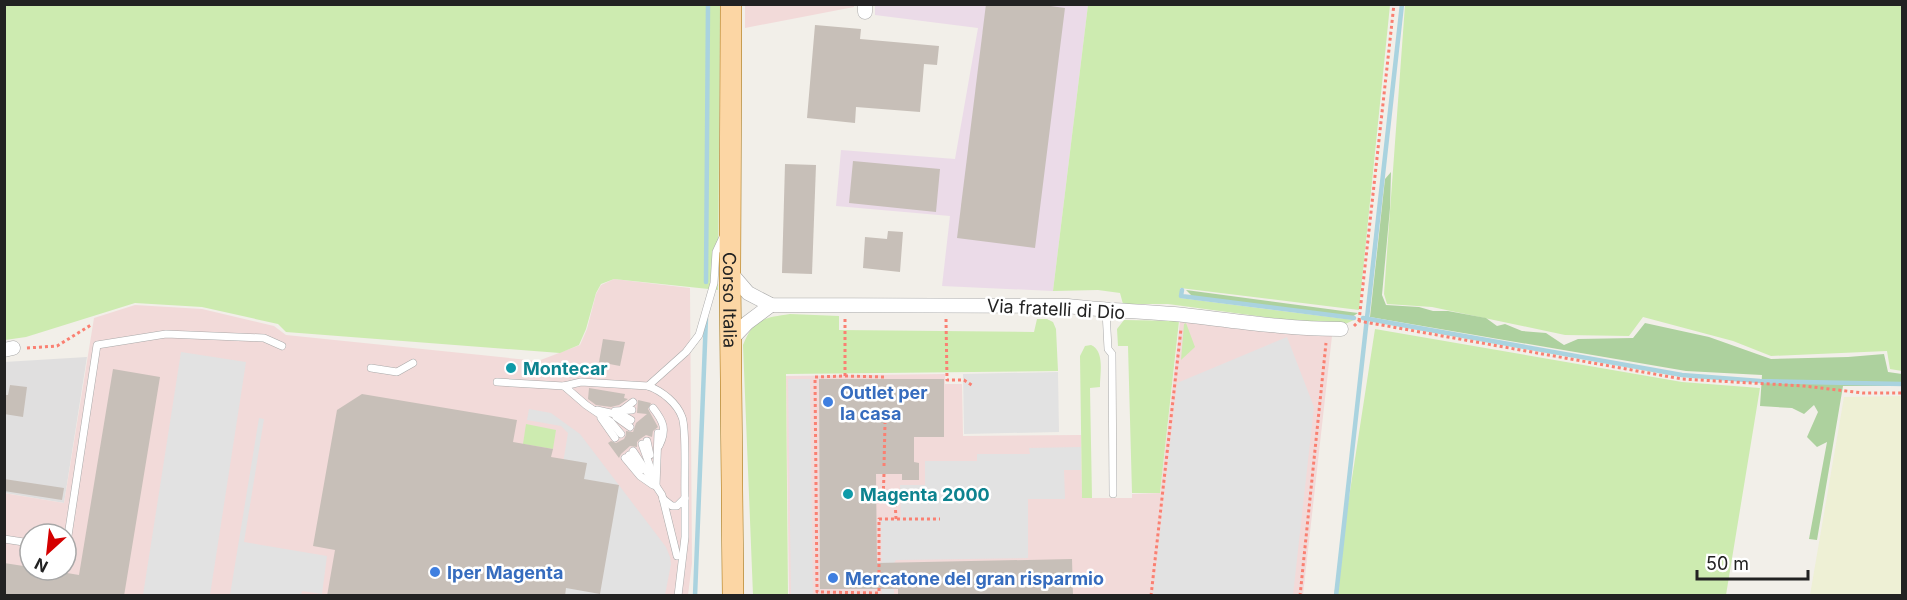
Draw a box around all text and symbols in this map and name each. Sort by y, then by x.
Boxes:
street label: Corso Italia [719,252,741,348]
street label: Via fratelli di Dio [986,295,1126,323]
place label: Montecar [523,358,608,379]
marker: Montecar [504,361,518,375]
place label: Outlet per la casa [840,382,928,424]
marker: Outlet per la casa [821,395,835,409]
place label: Magenta 2000 [860,484,990,505]
marker: Magenta 2000 [841,487,855,501]
north arrow [18,522,78,582]
scale bar [1697,543,1808,581]
text: 50 m [1706,553,1749,574]
text: N [31,554,51,577]
place label: Iper Magenta [447,562,563,583]
marker: Iper Magenta [428,565,442,579]
place label: Mercatone del gran risparmio [845,568,1104,589]
marker: Mercatone del gran risparmio [826,571,840,585]

